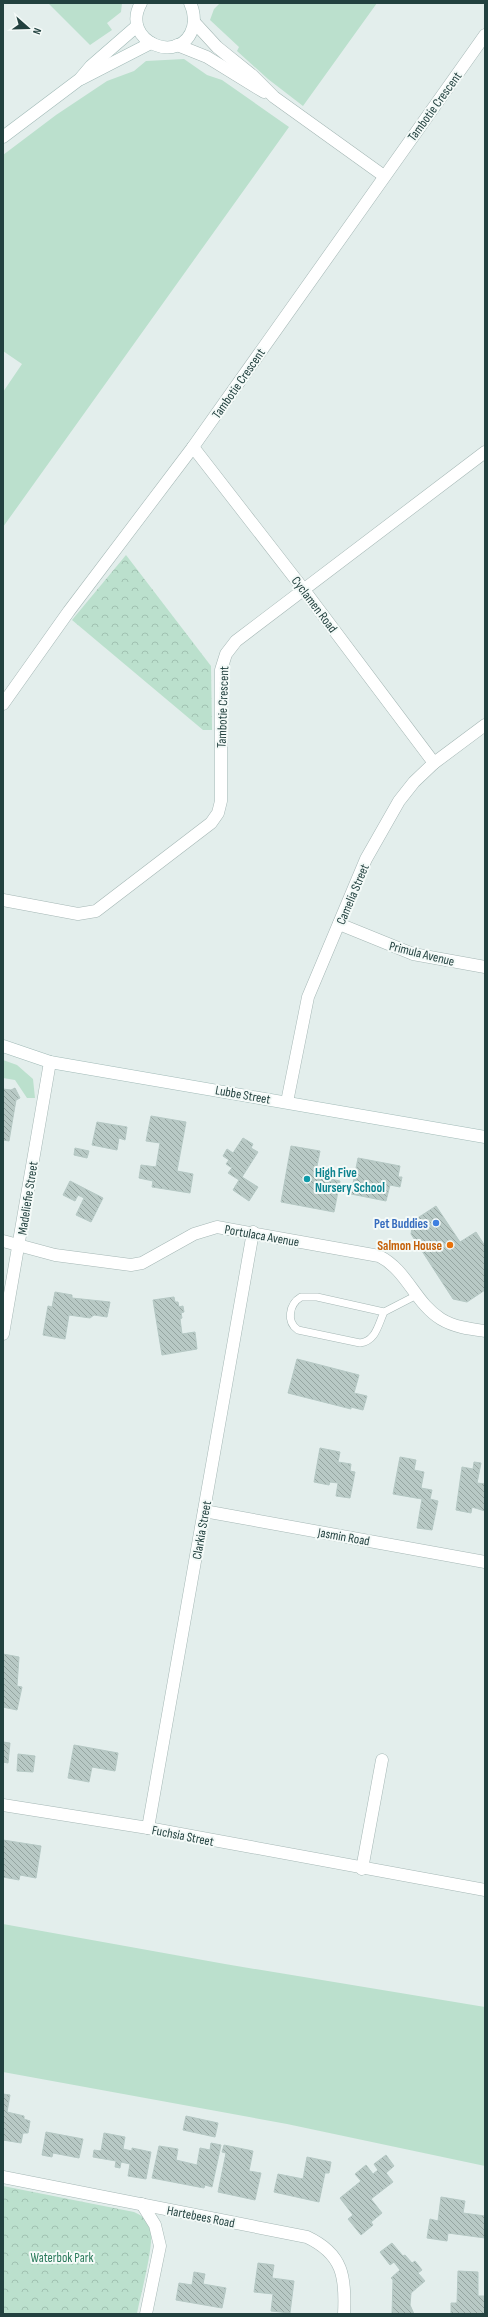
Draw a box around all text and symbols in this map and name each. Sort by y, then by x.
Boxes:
north arrow [8,8,48,48]
text: N [30,26,44,36]
street label: Tambotie Crescent [404,69,465,144]
street label: Tambotie Crescent [209,345,269,422]
street label: Cyclamen Road [288,573,341,636]
street label: Tambotie Crescent [214,666,232,748]
street label: Camelia Street [333,862,373,927]
street label: Primula Avenue [387,938,456,970]
street label: Lubbe Street [214,1082,272,1108]
street label: Madeliefie Street [14,1160,42,1236]
place label: High Five Nursery School [315,1165,385,1196]
marker: High Five Nursery School [302,1174,312,1184]
place label: Pet Buddies [374,1216,428,1232]
marker: Pet Buddies [431,1218,441,1228]
street label: Portulaca Avenue [223,1222,300,1250]
place label: Salmon House [377,1238,442,1254]
marker: Salmon House [445,1240,455,1250]
street label: Clarkia Street [189,1500,215,1561]
street label: Jasmin Road [316,1524,371,1549]
street label: Fuchsia Street [151,1822,215,1850]
street label: Hartebees Road [166,2203,236,2231]
park label: Waterbok Park [31,2250,93,2266]

